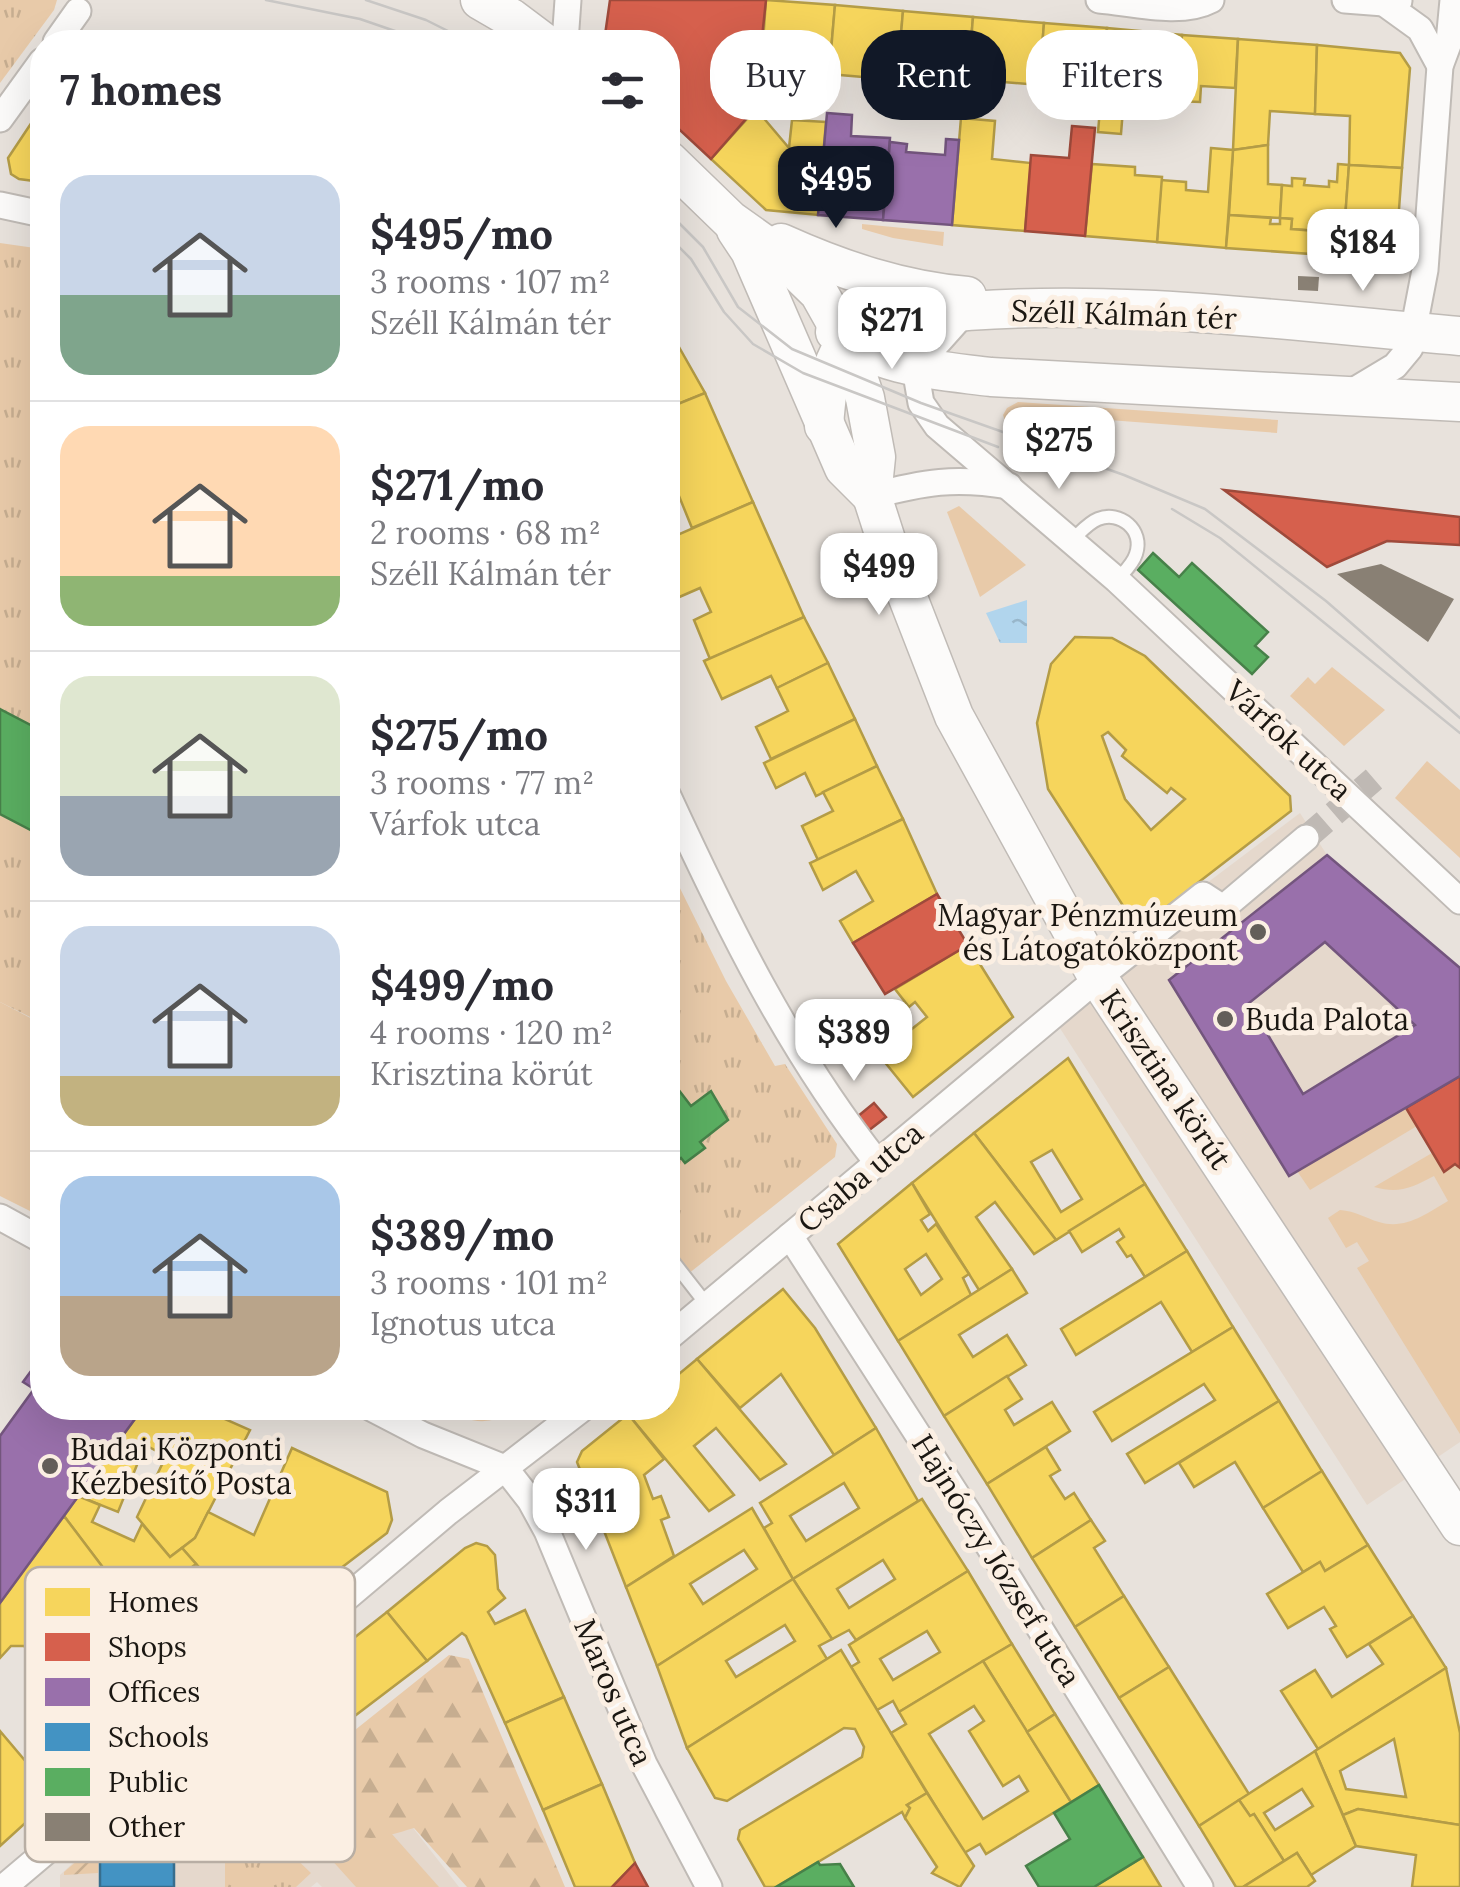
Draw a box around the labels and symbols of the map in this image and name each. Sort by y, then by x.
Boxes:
pin: $495 [777,146,895,231]
pin: $184 [1304,209,1422,294]
pin: $271 [833,287,951,372]
street label: Széll Kálmán tér [1010,291,1238,337]
pin: $275 [1000,407,1118,492]
pin: $499 [820,533,938,618]
street label: Várfok utca [1217,671,1360,808]
place label: Magyar Pénzmúzeum és Látogatóközpont [937,896,1238,969]
marker: Magyar Pénzmúzeum és Látogatóközpont [1247,921,1269,943]
street label: Krisztina körút [1092,982,1240,1176]
pin: $389 [795,999,913,1084]
place label: Buda Palota [1245,1000,1409,1038]
marker: Buda Palota [1214,1008,1236,1030]
street label: Csaba utca [790,1114,930,1240]
street label: Hajnóczy József utca [903,1427,1090,1694]
place label: Budai Központi Kézbesítő Posta [70,1430,292,1502]
marker: Budai Központi Kézbesítő Posta [39,1455,61,1477]
pin: $311 [527,1468,645,1553]
legend [25,1567,355,1862]
text: Homes [108,1584,199,1620]
street label: Maros utca [566,1613,662,1771]
text: Shops [108,1629,187,1665]
text: Offices [108,1674,200,1710]
text: Schools [108,1719,209,1755]
text: Public [108,1764,188,1800]
text: Other [108,1809,185,1845]

